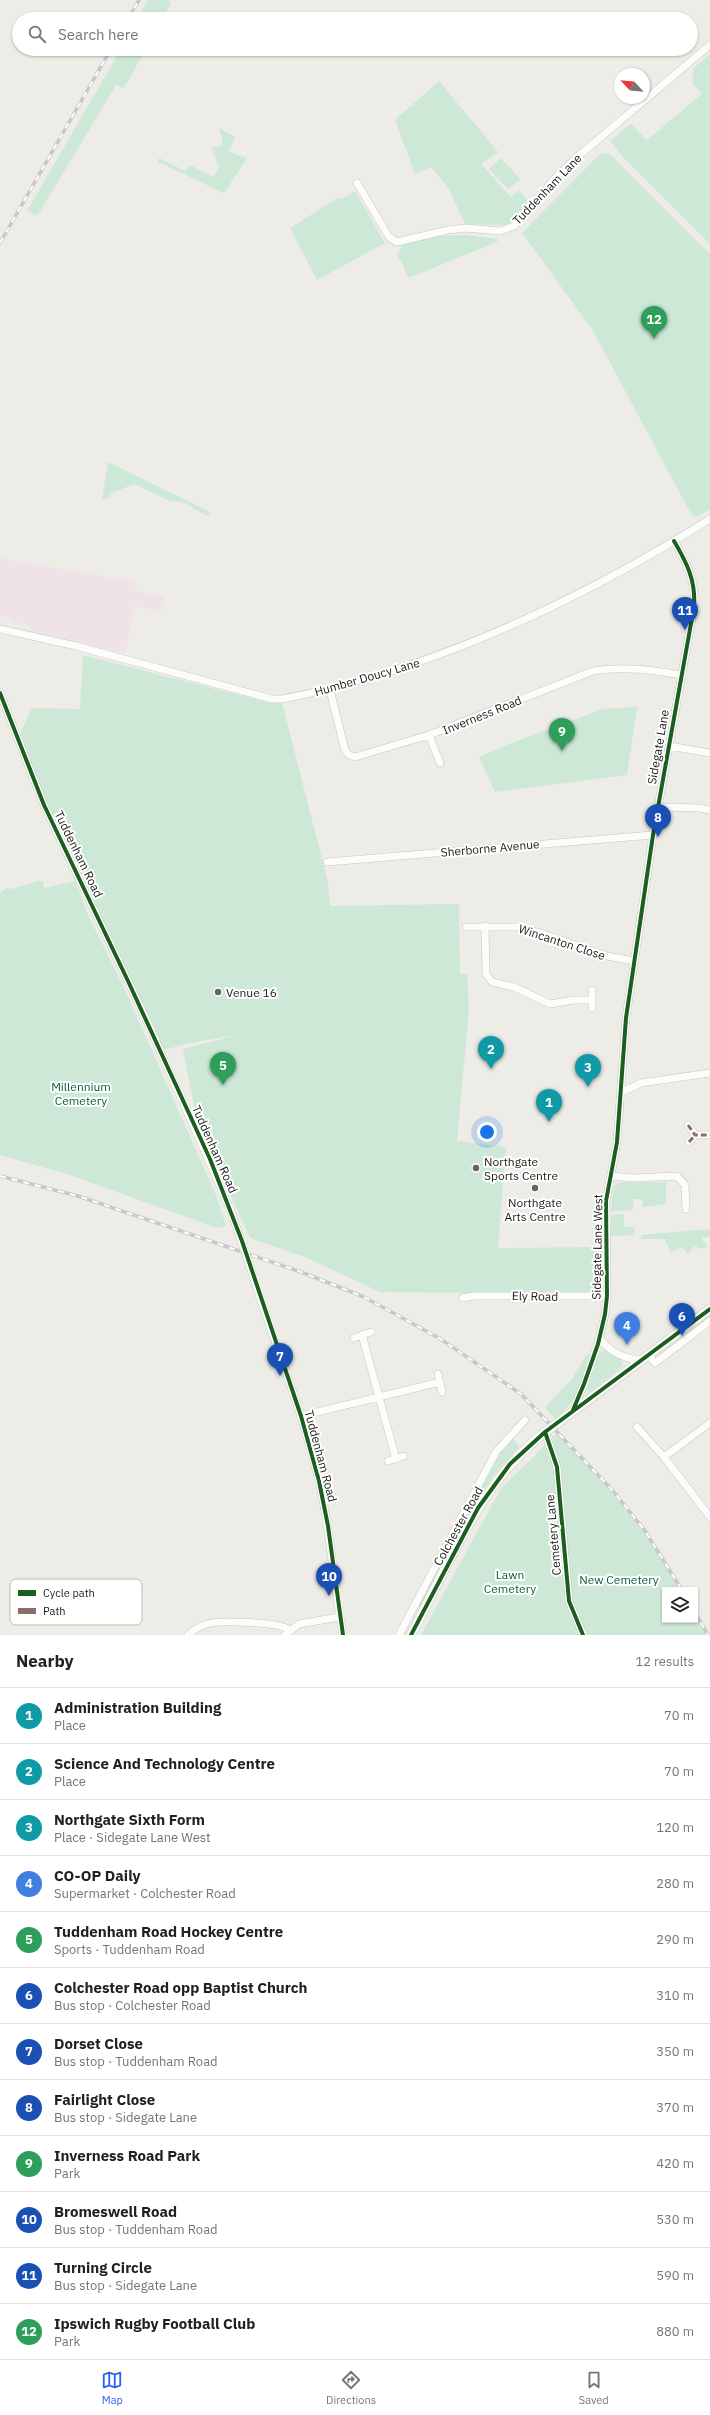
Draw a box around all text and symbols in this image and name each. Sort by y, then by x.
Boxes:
search box [12,12,698,56]
icon: search [26,23,48,45]
text: Search here [58,25,138,44]
north arrow [614,68,650,104]
street label: Tuddenham Lane [509,150,585,228]
pin: 12 [641,306,667,339]
pin: 11 [672,597,698,630]
street label: Humber Doucy Lane [313,655,422,699]
street label: Inverness Road [440,692,524,738]
street label: Sidegate Lane [644,708,672,786]
pin: 9 [549,718,575,751]
pin: 8 [645,804,671,837]
street label: Tuddenham Road [52,808,106,900]
street label: Sherborne Avenue [440,836,540,860]
street label: Wincanton Close [517,921,608,963]
place label: Venue 16 [226,985,277,1000]
marker: Venue 16 [213,987,223,997]
pin: 2 [478,1036,504,1069]
pin: 5 [210,1052,236,1085]
pin: 3 [575,1054,601,1087]
park label: Millennium Cemetery [51,1079,111,1108]
pin: 1 [536,1089,562,1122]
street label: Tuddenham Road [189,1103,241,1195]
your location [477,1122,497,1142]
place label: Northgate Sports Centre [484,1154,558,1183]
marker: Northgate Sports Centre [471,1163,481,1173]
marker: Northgate Arts Centre [530,1183,540,1193]
street label: Sidegate Lane West [589,1194,605,1300]
place label: Northgate Arts Centre [504,1195,566,1224]
street label: Ely Road [512,1288,558,1304]
pin: 6 [669,1303,695,1336]
pin: 4 [614,1312,640,1345]
pin: 7 [267,1343,293,1376]
street label: Tuddenham Road [302,1408,340,1504]
street label: Colchester Road [430,1484,486,1568]
street label: Cemetery Lane [542,1494,564,1576]
pin: 10 [316,1563,342,1596]
park label: Lawn Cemetery [484,1567,536,1596]
park label: New Cemetery [579,1572,659,1587]
legend [10,1579,142,1625]
text: Cycle path [43,1586,95,1600]
map controls [662,1587,698,1623]
button: layers [662,1587,698,1623]
text: Path [43,1604,66,1618]
text: Nearby [16,1650,74,1672]
text: 12 results [635,1653,694,1670]
text: Administration Building [54,1698,221,1717]
text: 1 [25,1707,33,1724]
text: 70 m [664,1707,694,1724]
text: Place [54,1717,86,1734]
text: Science And Technology Centre [54,1754,275,1773]
text: 2 [25,1763,33,1780]
text: 70 m [664,1763,694,1780]
text: Place [54,1773,86,1790]
text: Northgate Sixth Form [54,1810,205,1829]
text: 3 [25,1819,33,1836]
text: 120 m [656,1819,694,1836]
text: Place · Sidegate Lane West [54,1829,211,1846]
text: CO-OP Daily [54,1866,141,1885]
text: 4 [25,1875,33,1892]
text: 280 m [656,1875,694,1892]
text: Supermarket · Colchester Road [54,1885,236,1902]
text: Tuddenham Road Hockey Centre [54,1922,283,1941]
text: 5 [25,1931,33,1948]
text: 290 m [656,1931,694,1948]
text: Sports · Tuddenham Road [54,1941,205,1958]
text: Colchester Road opp Baptist Church [54,1978,308,1997]
text: 6 [25,1987,33,2004]
text: 310 m [656,1987,694,2004]
text: Bus stop · Colchester Road [54,1997,211,2014]
text: Dorset Close [54,2034,143,2053]
text: 7 [25,2043,33,2060]
text: 350 m [656,2043,694,2060]
text: Bus stop · Tuddenham Road [54,2053,218,2070]
text: Fairlight Close [54,2090,155,2109]
text: 8 [25,2099,33,2116]
text: 370 m [656,2099,694,2116]
text: Bus stop · Sidegate Lane [54,2109,197,2126]
text: Inverness Road Park [54,2146,200,2165]
text: 9 [25,2155,33,2172]
text: 420 m [656,2155,694,2172]
text: Park [54,2165,80,2182]
text: Bromeswell Road [54,2202,177,2221]
text: 10 [21,2211,37,2228]
text: 530 m [656,2211,694,2228]
text: Bus stop · Tuddenham Road [54,2221,218,2238]
text: Turning Circle [54,2258,152,2277]
text: 11 [21,2267,37,2284]
text: 590 m [656,2267,694,2284]
text: Bus stop · Sidegate Lane [54,2277,197,2294]
text: Ipswich Rugby Football Club [54,2314,255,2333]
text: 12 [21,2323,37,2340]
text: 880 m [656,2323,694,2340]
text: Park [54,2333,80,2350]
tab: Map [101,2369,123,2407]
tab: Directions [326,2369,376,2407]
tab: Saved [579,2369,609,2407]

